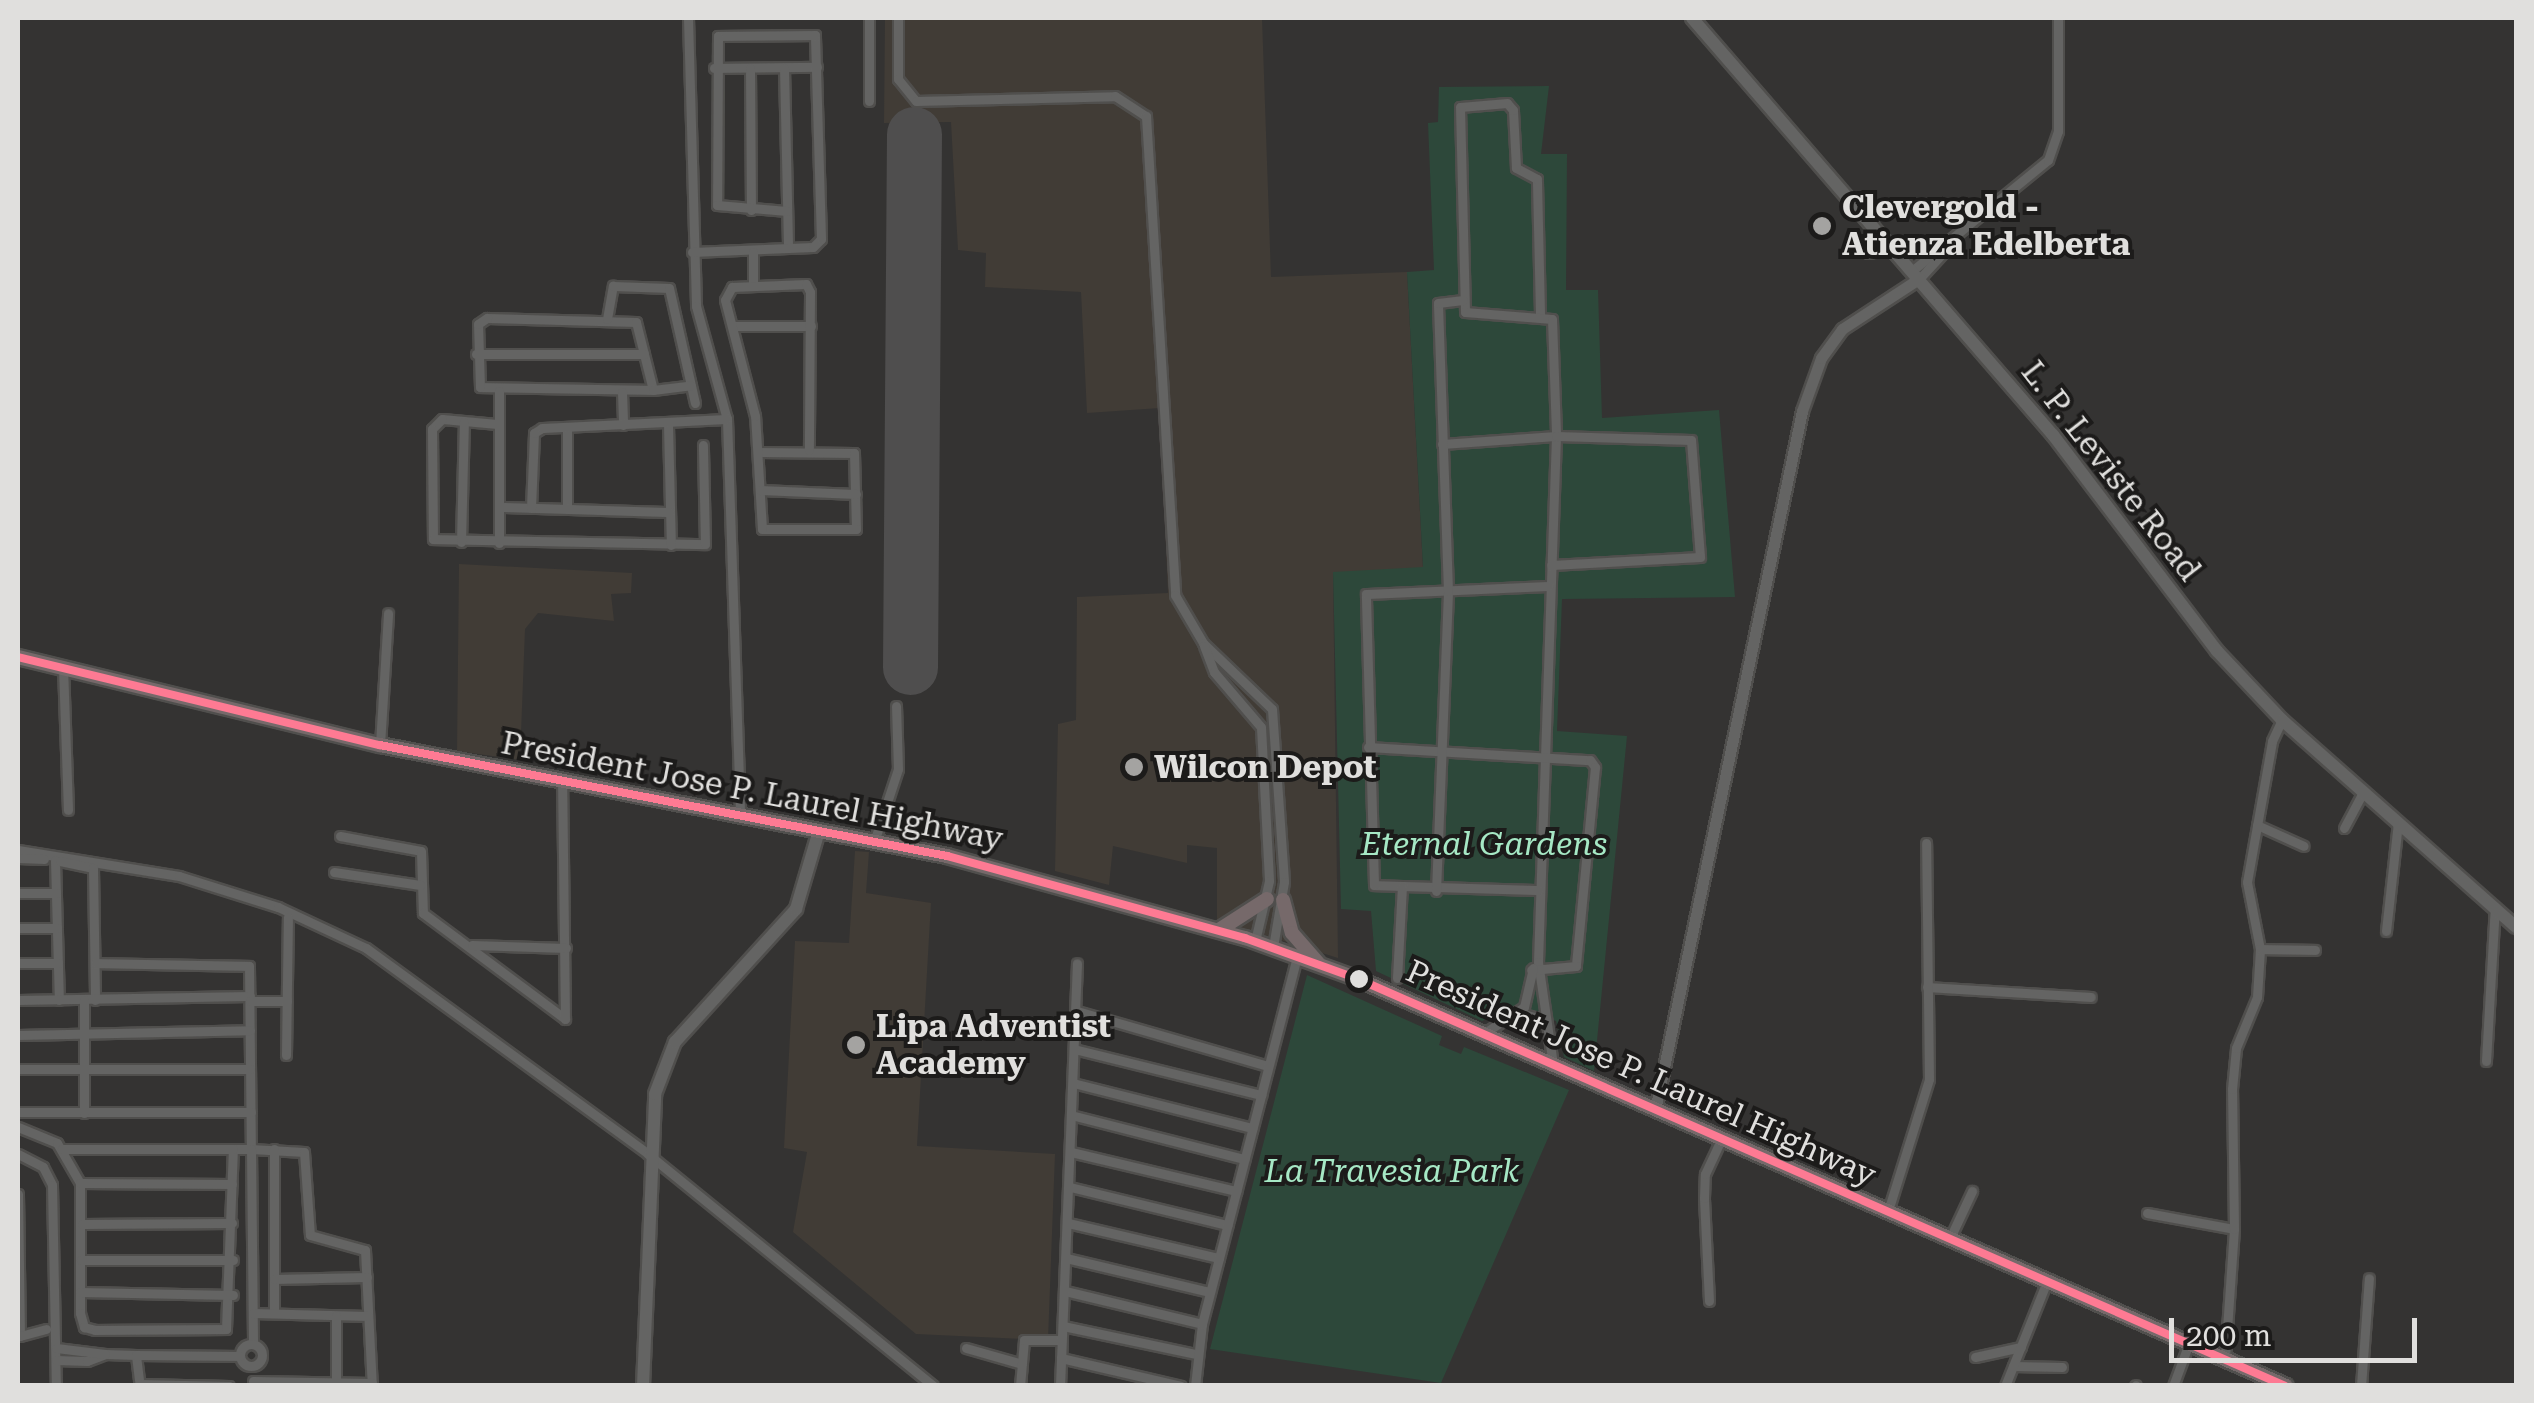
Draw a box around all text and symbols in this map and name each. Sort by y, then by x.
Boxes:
place label: Clevergold - Atienza Edelberta [1842,189,2130,264]
marker: Clevergold - Atienza Edelberta [1811,215,1833,237]
street label: L. P. Leviste Road [2013,353,2209,589]
street label: President Jose P. Laurel Highway [498,723,1006,859]
place label: Wilcon Depot [1154,748,1377,786]
marker: Wilcon Depot [1123,756,1145,778]
park label: Eternal Gardens [1361,825,1607,863]
street label: President Jose P. Laurel Highway [1400,952,1882,1194]
unlabelled marker [1349,969,1369,989]
place label: Lipa Adventist Academy [876,1008,1111,1083]
marker: Lipa Adventist Academy [845,1034,867,1056]
park label: La Travesia Park [1265,1152,1519,1190]
scale bar [2174,1298,2422,1360]
text: 200 m [2186,1318,2271,1353]

